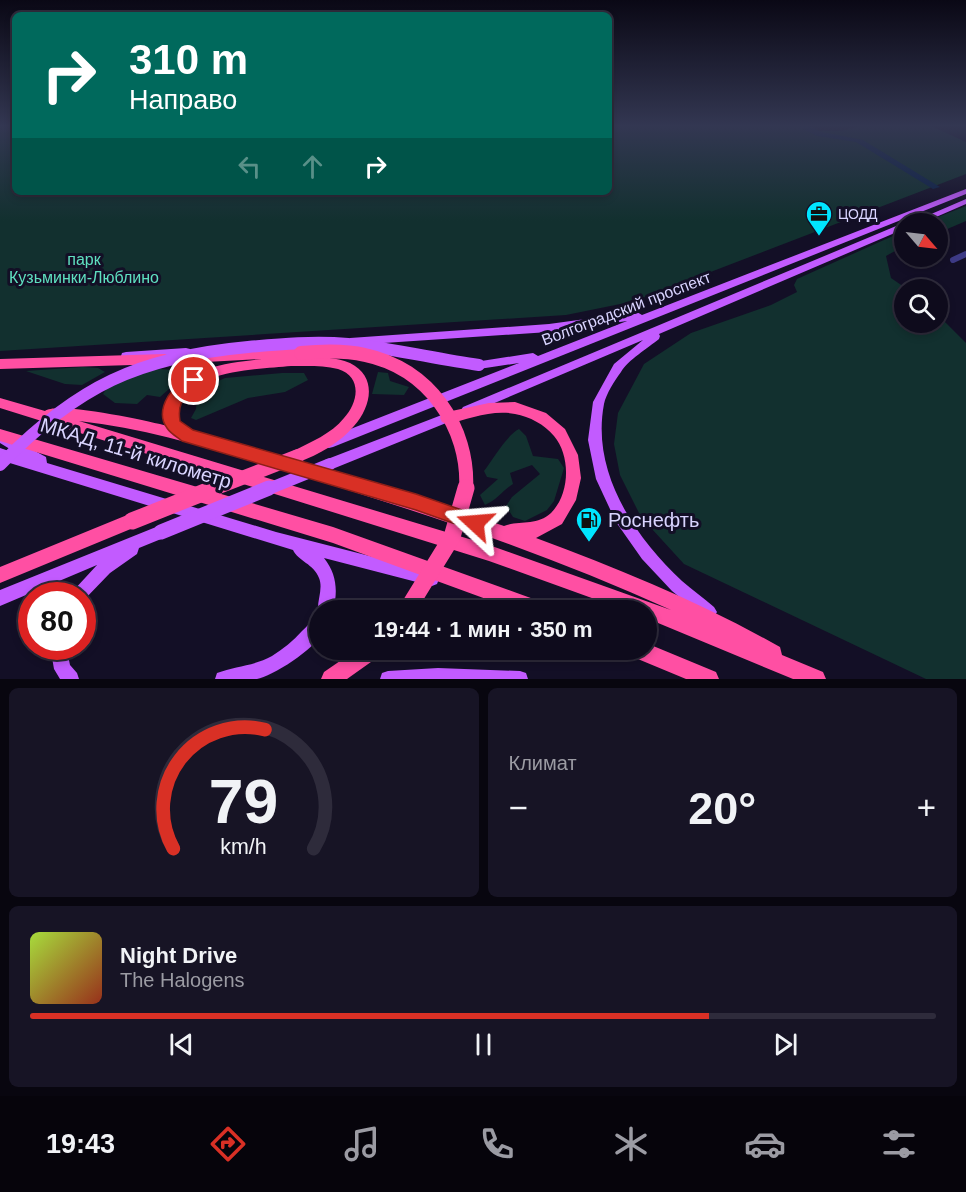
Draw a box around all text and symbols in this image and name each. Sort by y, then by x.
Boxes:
icon: right [30,36,108,114]
text: 310 m [129,36,248,83]
text: Направо [129,85,237,115]
icon: left [233,150,266,183]
icon: ahead [296,150,329,183]
icon: right [359,150,392,183]
office icon: ЦОДД [804,199,834,237]
place label: ЦОДД [838,206,878,222]
north arrow [894,213,948,267]
map controls [894,213,948,333]
park label: парк Кузьминки-Люблино [9,251,159,286]
street label: Волгоградский проспект [539,268,714,349]
button: search [894,279,948,333]
pin [168,354,219,405]
icon: arrive [177,363,210,396]
street label: МКАД, 11-й километр [38,413,234,493]
position arrow [443,491,507,555]
fuel station icon: Роснефть [574,505,604,543]
place label: Роснефть [608,509,699,531]
speed limit sign: 80 [18,582,96,660]
text: 19:44 · 1 мин · 350 m [373,617,593,642]
text: Климат [509,752,577,774]
text: 79 [209,767,278,836]
text: 20° [688,783,756,834]
text: − [509,789,528,826]
text: + [917,789,936,826]
text: km/h [221,836,267,860]
text: Night Drive [120,943,237,968]
text: The Halogens [120,969,245,991]
icon: previous [165,1028,198,1061]
icon: pause [467,1028,500,1061]
icon: next [769,1028,802,1061]
icon: directions [207,1123,249,1165]
icon: music [341,1123,383,1165]
icon: phone [476,1123,518,1165]
icon: climate [610,1123,652,1165]
icon: car [744,1123,786,1165]
icon: filters [878,1123,920,1165]
text: 19:43 [46,1129,115,1159]

